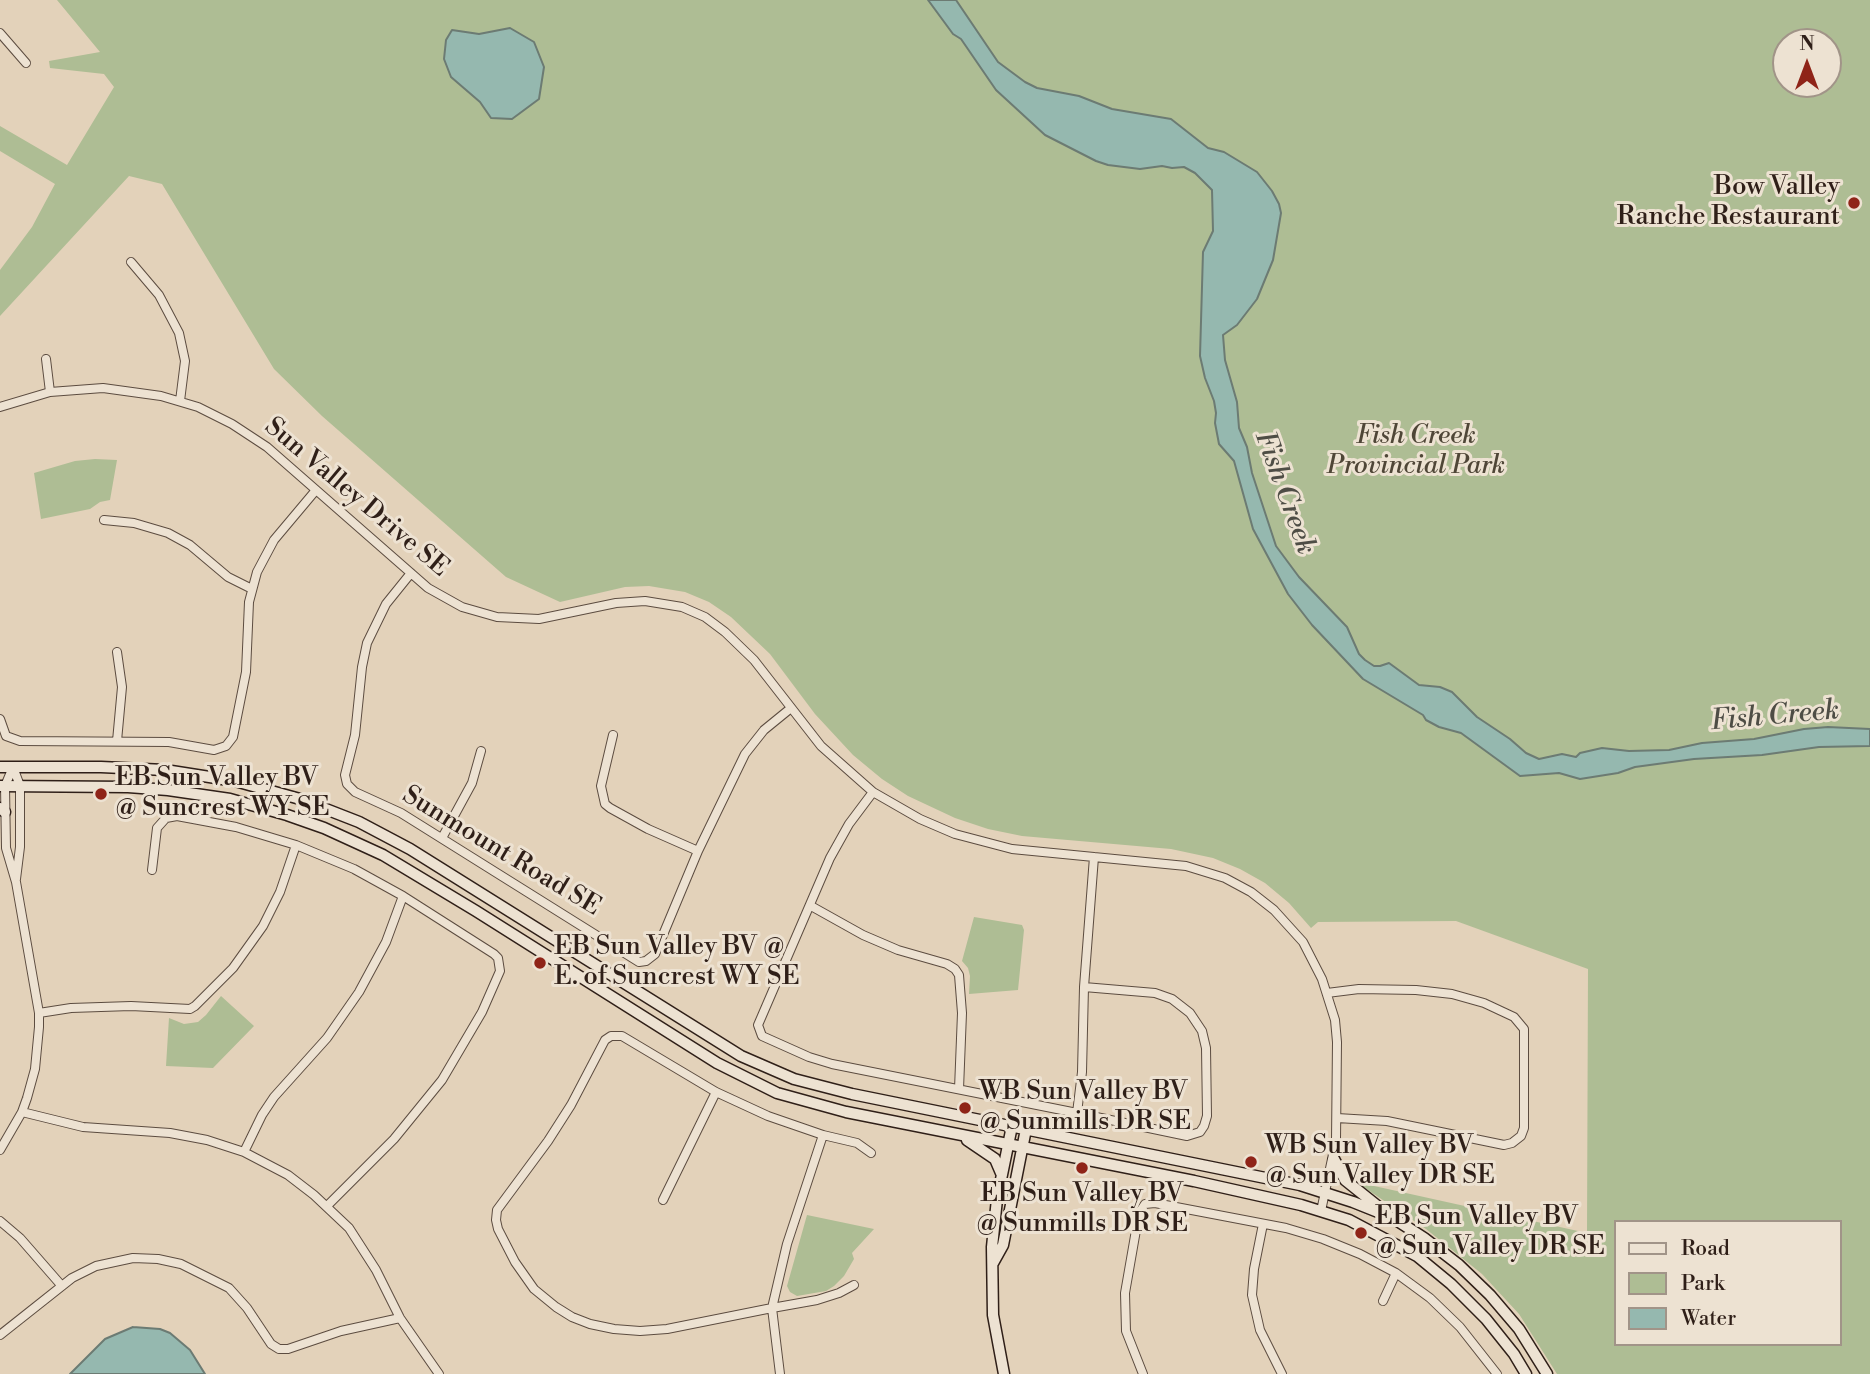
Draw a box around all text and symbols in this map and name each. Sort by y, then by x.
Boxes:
north arrow [1772,28,1842,98]
text: N [1799,32,1815,56]
place label: Bow Valley Ranche Restaurant [1617,172,1840,234]
marker: Bow Valley Ranche Restaurant [1846,195,1862,211]
street label: Sun Valley Drive SE [258,412,454,584]
park label: Fish Creek Provincial Park [1327,421,1505,482]
water label: Fish Creek [1246,427,1322,559]
water label: Fish Creek [1709,695,1841,739]
place label: EB Sun Valley BV @ Suncrest WY SE [115,763,330,824]
street label: Sunmount Road SE [396,780,606,924]
marker: EB Sun Valley BV @ Suncrest WY SE [93,786,109,802]
place label: EB Sun Valley BV @ E. of Suncrest WY SE [554,932,800,993]
marker: EB Sun Valley BV @ E. of Suncrest WY SE [532,955,548,971]
place label: WB Sun Valley BV @ Sunmills DR SE [979,1077,1191,1138]
marker: WB Sun Valley BV @ Sunmills DR SE [957,1100,973,1116]
place label: WB Sun Valley BV @ Sun Valley DR SE [1265,1131,1495,1192]
marker: WB Sun Valley BV @ Sun Valley DR SE [1243,1154,1259,1170]
marker: EB Sun Valley BV @ Sunmills DR SE [1074,1160,1090,1176]
place label: EB Sun Valley BV @ Sunmills DR SE [976,1179,1188,1240]
place label: EB Sun Valley BV @ Sun Valley DR SE [1375,1202,1605,1264]
legend [1615,1220,1842,1346]
marker: EB Sun Valley BV @ Sun Valley DR SE [1353,1225,1369,1241]
text: Road [1681,1236,1730,1262]
text: Park [1681,1271,1725,1297]
text: Water [1681,1306,1736,1332]

